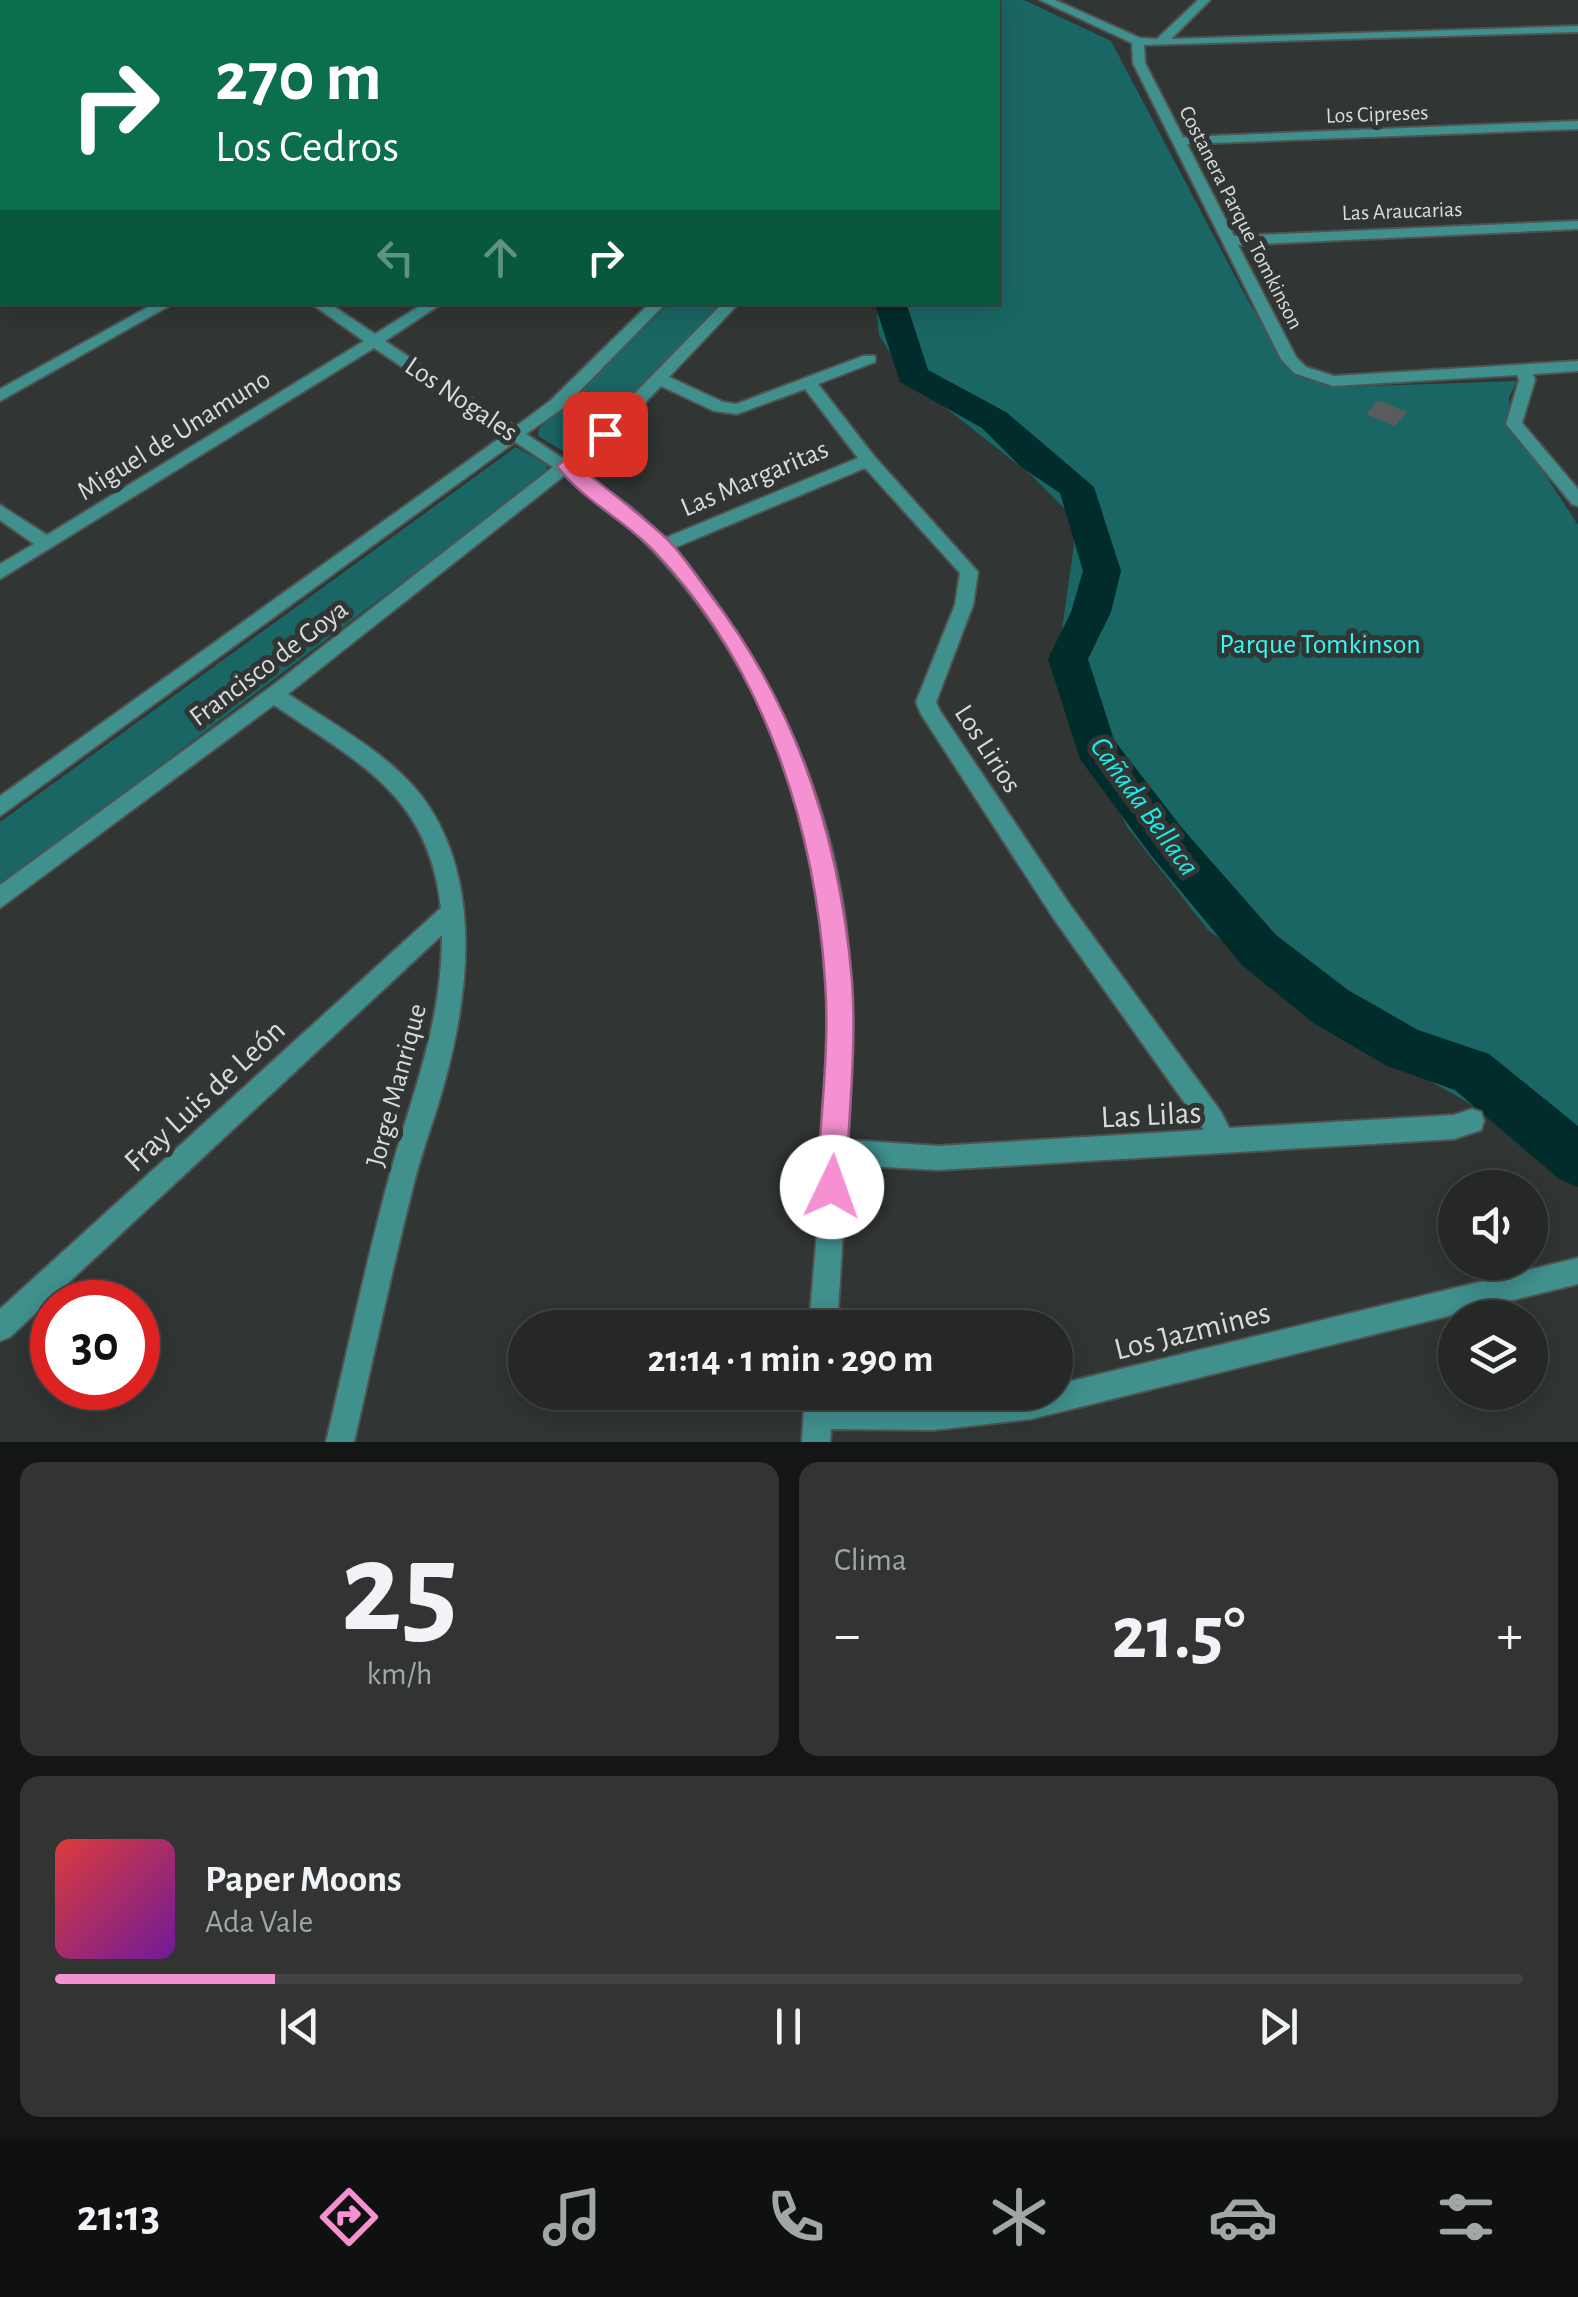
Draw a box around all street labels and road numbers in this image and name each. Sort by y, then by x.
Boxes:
street label: Los Cipreses [1325,101,1429,127]
street label: Costanera Parque Tomkinson [1175,102,1307,333]
street label: Las Araucarias [1341,198,1463,224]
street label: Los Nogales [400,352,522,447]
street label: Miguel de Unamuno [73,365,276,506]
street label: Las Margaritas [677,435,833,522]
street label: Francisco de Goya [185,595,354,732]
street label: Los Lirios [949,700,1026,798]
street label: Jorge Manrique [362,1001,432,1170]
street label: Fray Luis de León [118,1014,291,1178]
street label: Las Lilas [1100,1096,1202,1134]
street label: Los Jazmines [1111,1296,1273,1366]

